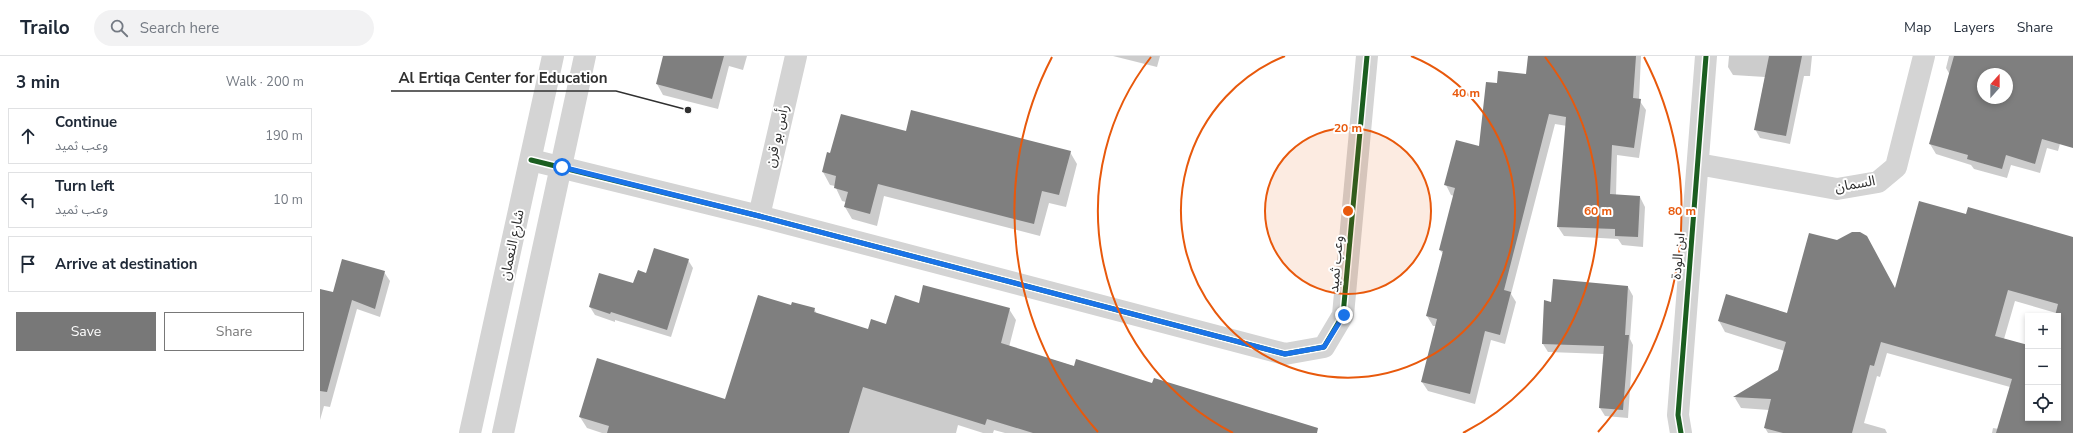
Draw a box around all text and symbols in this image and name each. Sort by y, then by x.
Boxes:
search box [94,10,374,46]
text: Trailo [20,15,70,41]
icon: search [108,17,130,39]
text: Search here [140,18,219,38]
text: Map [1904,18,1931,37]
text: Layers [1953,18,1995,37]
text: Share [2017,18,2053,37]
callout: Al Ertiqa Center for Education [391,64,616,91]
text: Al Ertiqa Center for Education [398,68,608,88]
north arrow [1977,68,2013,104]
text: 3 min [16,71,60,94]
text: Walk · 200 m [226,73,304,91]
text: 40 m [1452,85,1480,101]
street label: رأس بو قرن [761,103,793,169]
text: Continue [55,112,117,132]
text: 20 m [1334,120,1362,136]
icon: ahead [17,125,39,147]
text: 190 m [265,127,303,145]
text: وعب ثميد [55,137,108,155]
route start [553,158,571,176]
street label: السمان [1833,171,1877,197]
text: Turn left [55,176,114,196]
icon: left [17,189,39,211]
text: 10 m [273,191,303,209]
text: وعب ثميد [55,201,108,219]
text: 60 m [1584,203,1612,219]
text: 80 m [1668,203,1696,219]
centre of rings [1341,204,1355,218]
street label: شارع النعمان [495,208,530,282]
street label: ابن الودة [1666,232,1690,280]
street label: وعب ثميد [1324,235,1348,293]
icon: arrive [17,253,39,275]
text: Arrive at destination [55,254,198,274]
route end [1335,306,1353,324]
button: Save [16,312,156,351]
button: Share [164,312,304,351]
map controls [2025,313,2061,421]
button: + [2025,313,2061,349]
button: − [2025,349,2061,385]
button: locate [2025,385,2061,421]

